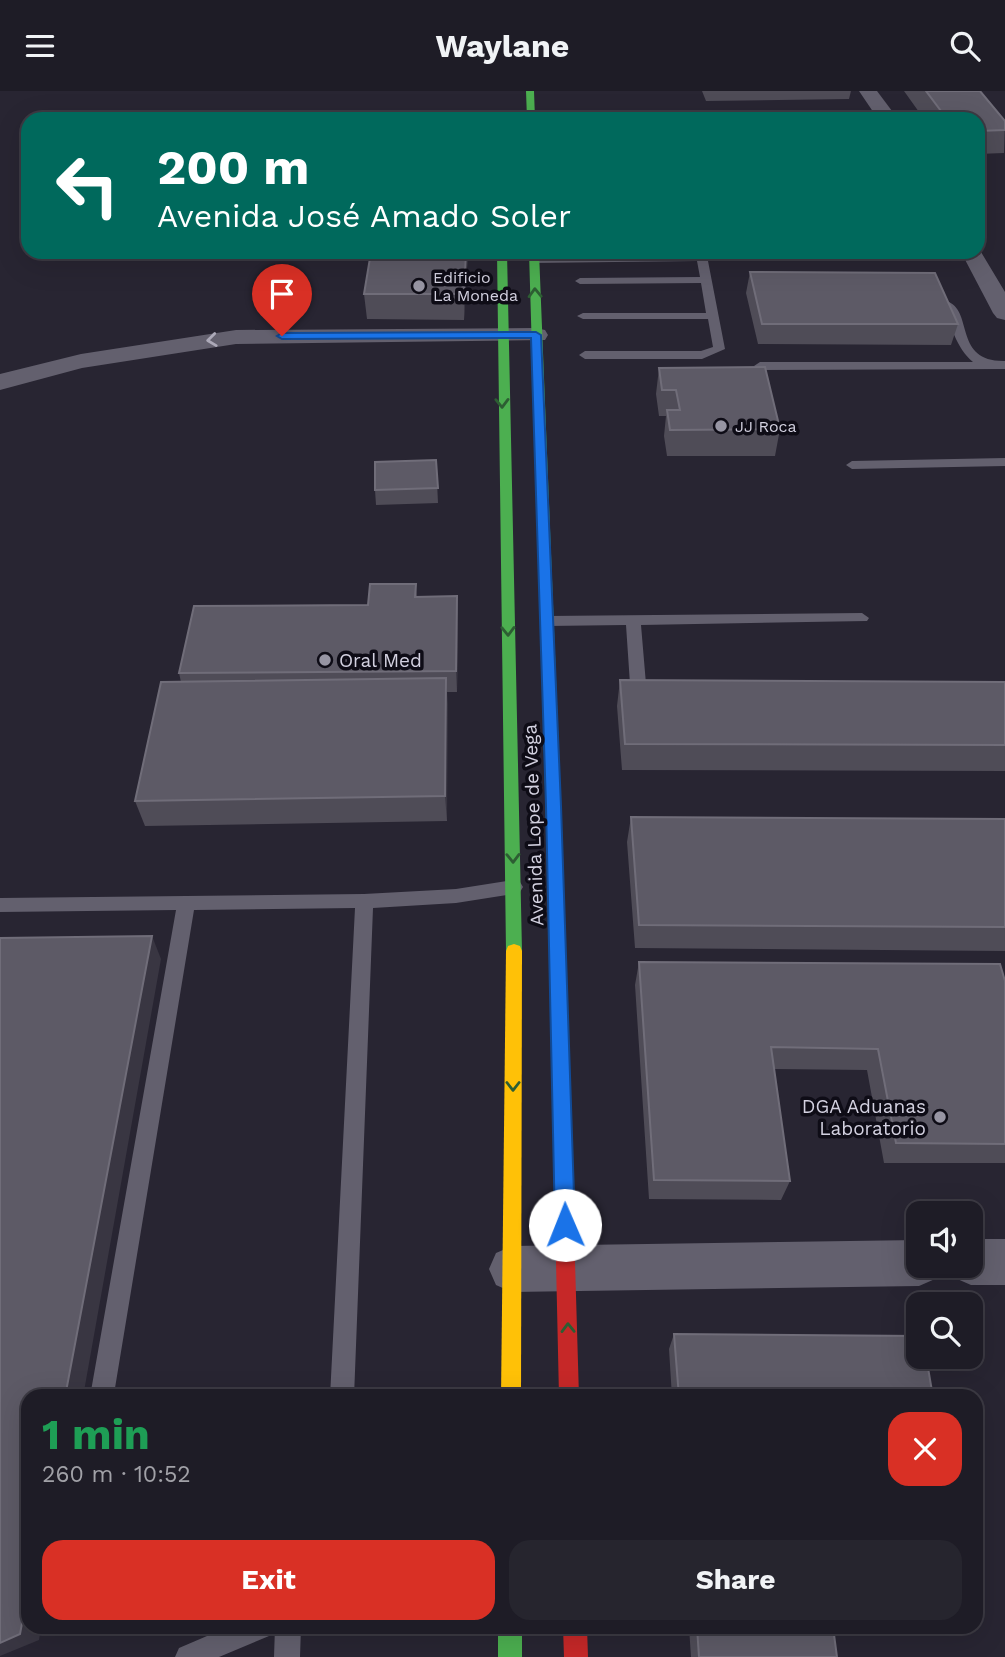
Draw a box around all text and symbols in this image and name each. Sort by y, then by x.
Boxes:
icon: menu [21,27,59,65]
text: Waylane [436,27,569,65]
icon: search [946,27,984,65]
text: 200 m [157,138,309,196]
icon: left [42,140,133,231]
text: Avenida José Amado Soler [157,197,571,235]
pin [252,264,312,336]
place label: Edificio La Moneda [433,268,518,305]
icon: arrive [263,275,301,313]
marker: Edificio La Moneda [411,278,427,294]
one-way arrow [527,287,542,298]
one-way arrow [206,333,218,348]
one-way arrow [494,399,510,409]
place label: JJ Roca [735,417,797,436]
marker: JJ Roca [713,418,729,434]
one-way arrow [500,626,515,637]
place label: Oral Med [339,649,422,672]
marker: Oral Med [317,652,333,668]
street label: Avenida Lope de Vega [518,723,549,926]
one-way arrow [505,853,521,864]
one-way arrow [505,1081,521,1091]
place label: DGA Aduanas Laboratorio [802,1095,926,1140]
marker: DGA Aduanas Laboratorio [932,1109,948,1125]
position arrow [528,1188,602,1262]
map controls [906,1201,983,1369]
button: sound [906,1201,983,1278]
button: search [906,1292,983,1369]
one-way arrow [560,1323,575,1334]
text: 1 min [42,1410,150,1459]
button: close [888,1412,962,1486]
text: 260 m · 10:52 [42,1461,191,1488]
button: Exit [42,1540,495,1620]
button: Share [509,1540,962,1620]

